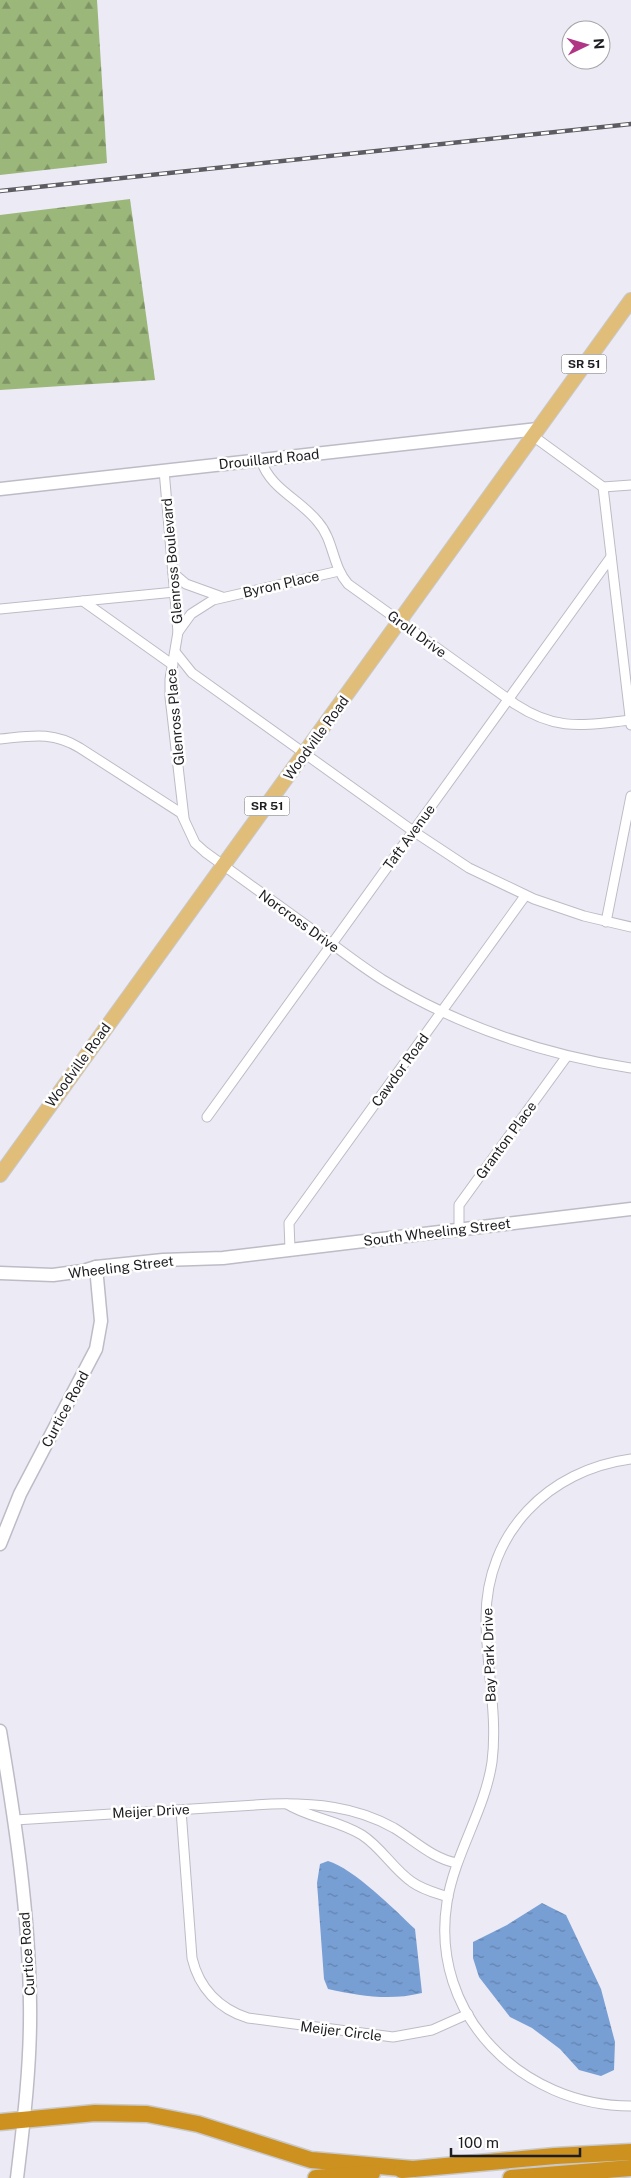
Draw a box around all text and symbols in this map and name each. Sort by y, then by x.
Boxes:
north arrow [561,20,611,70]
text: N [591,38,607,50]
road number: SR 51 [562,354,606,374]
street label: Drouillard Road [218,446,320,472]
street label: Glenross Boulevard [159,497,185,625]
street label: Byron Place [241,567,321,601]
street label: Groll Drive [385,607,450,661]
street label: Glenross Place [163,668,187,766]
street label: Woodville Road [280,693,352,783]
road number: SR 51 [244,796,290,816]
street label: Taft Avenue [380,801,438,873]
street label: Norcross Drive [256,886,342,956]
street label: Woodville Road [42,1020,114,1110]
street label: Cawdor Road [368,1030,432,1110]
street label: Granton Place [472,1098,540,1182]
street label: South Wheeling Street [363,1215,511,1249]
street label: Wheeling Street [67,1253,175,1281]
street label: Curtice Road [38,1368,92,1450]
street label: Bay Park Drive [479,1607,499,1703]
street label: Meijer Drive [112,1801,190,1821]
street label: Curtice Road [16,1912,38,1996]
street label: Meijer Circle [299,2018,383,2044]
scale bar [451,2126,580,2158]
text: 100 m [458,2134,499,2151]

